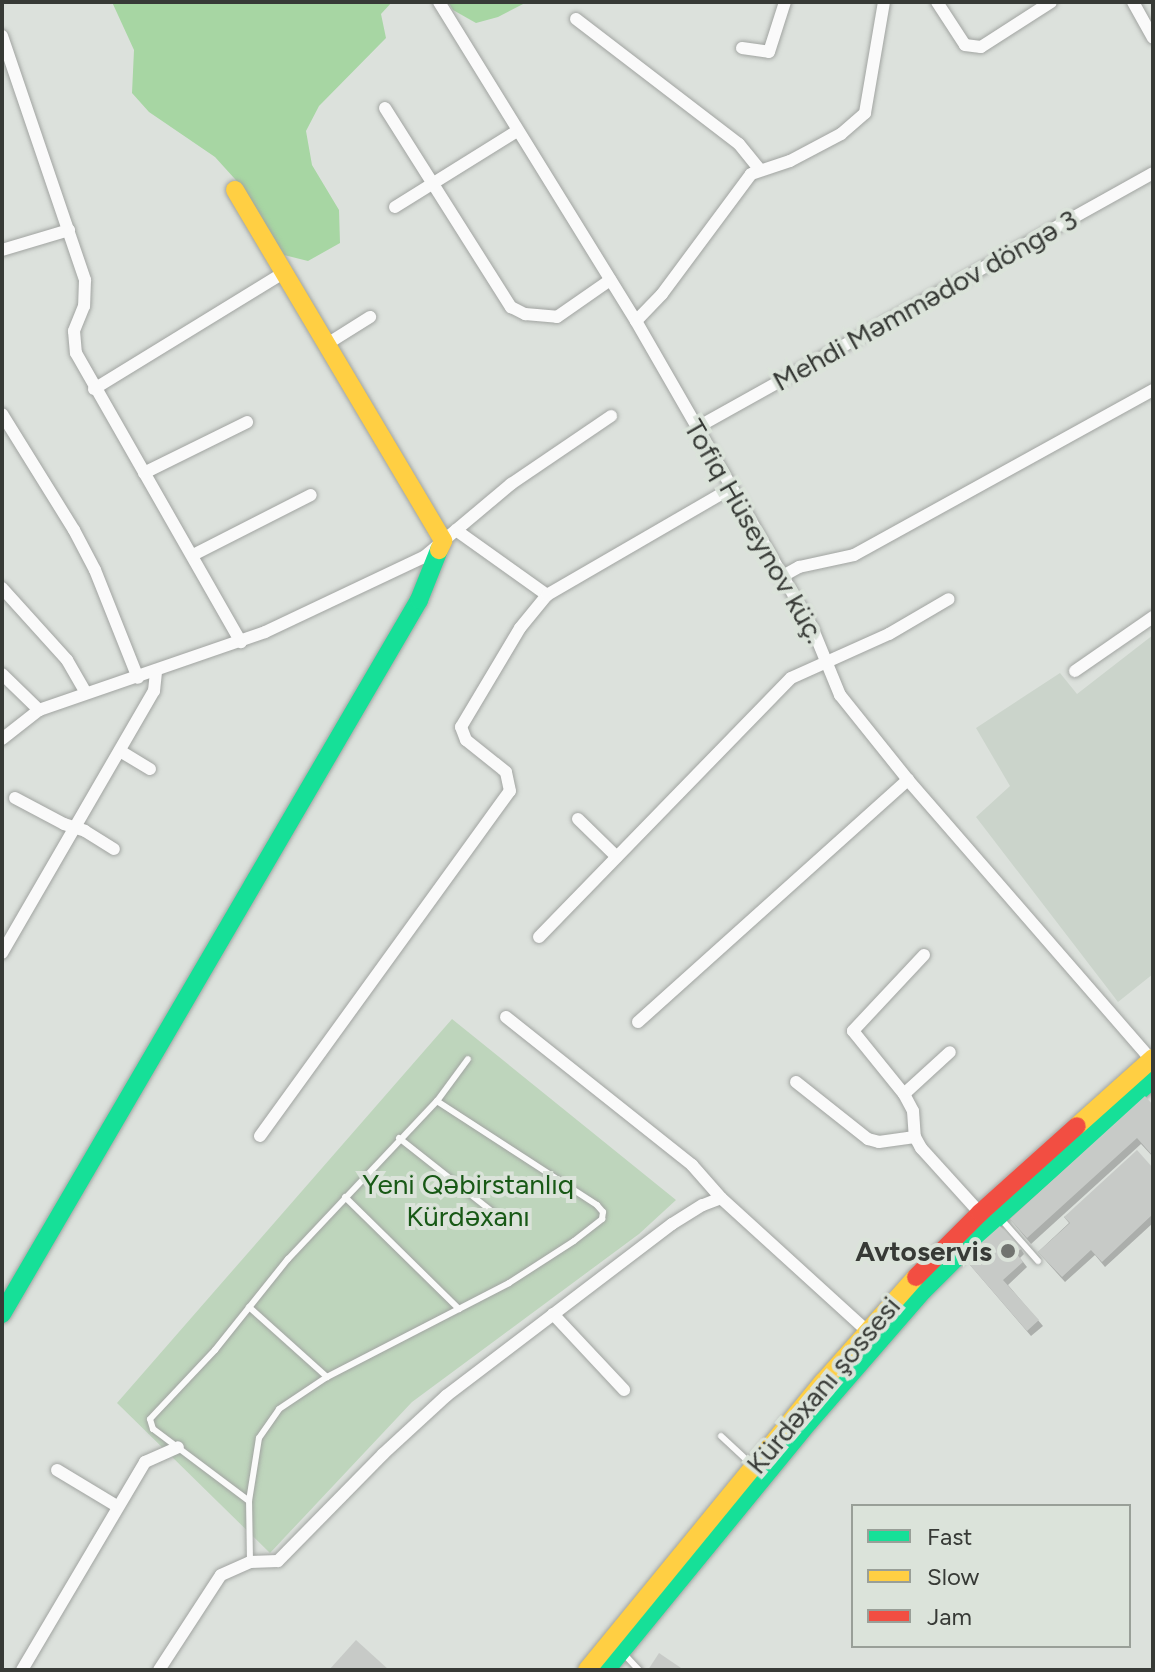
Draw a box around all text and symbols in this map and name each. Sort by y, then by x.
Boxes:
street label: Mehdi Məmmədov döngə 3 [767,202,1083,398]
street label: Tofiq Hüseynov küç. [677,413,833,649]
park label: Yeni Qəbirstanlıq Kürdəxanı [362,1167,574,1233]
place label: Avtoservis [855,1234,992,1268]
marker: Avtoservis [999,1242,1017,1260]
street label: Kürdəxanı şossesi [739,1290,907,1480]
legend [851,1504,1131,1648]
text: Fast [927,1522,972,1551]
text: Slow [927,1562,979,1591]
text: Jam [927,1602,972,1631]

